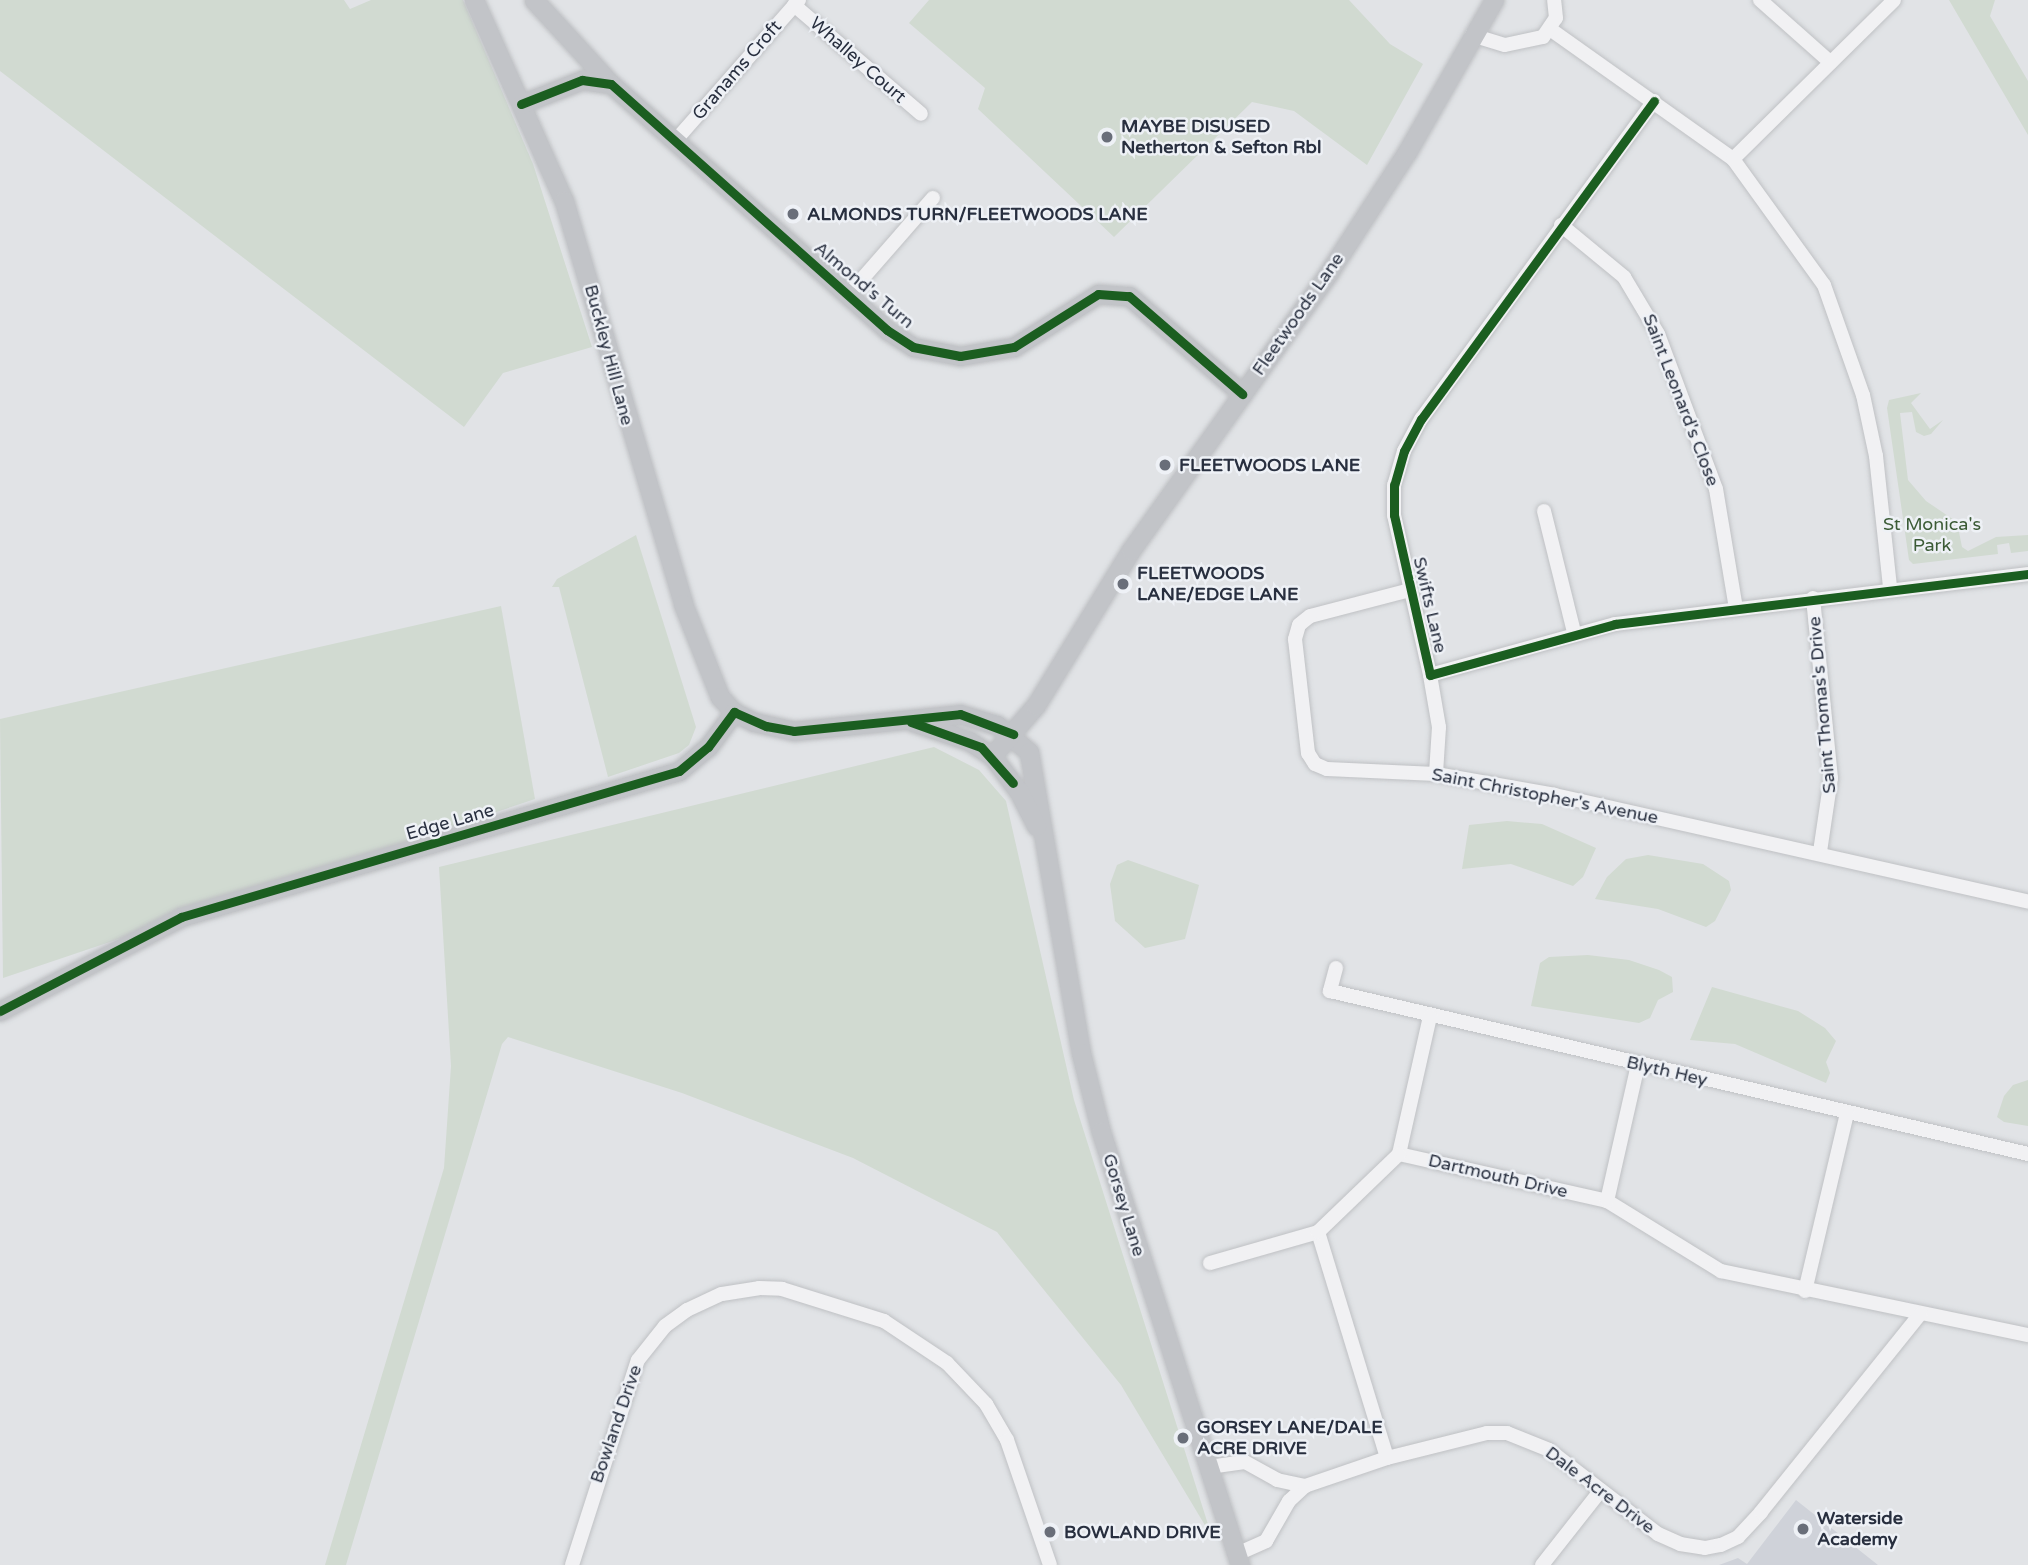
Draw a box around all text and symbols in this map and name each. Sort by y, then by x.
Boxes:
street label: Whalley Court [805,12,911,108]
street label: Granams Croft [688,16,786,124]
place label: MAYBE DISUSED Netherton & Sefton Rbl [1121,116,1321,158]
marker: MAYBE DISUSED Netherton & Sefton Rbl [1099,129,1115,145]
place label: ALMONDS TURN/FLEETWOODS LANE [807,203,1148,225]
marker: ALMONDS TURN/FLEETWOODS LANE [785,206,801,222]
street label: Almond's Turn [810,237,918,333]
street label: Fleetwoods Lane [1248,249,1348,379]
street label: Buckley Hill Lane [580,282,638,428]
street label: Saint Leonard's Close [1638,311,1724,489]
place label: FLEETWOODS LANE [1179,454,1360,476]
marker: FLEETWOODS LANE [1157,457,1173,473]
park label: St Monica's Park [1883,514,1981,556]
street label: Swifts Lane [1408,555,1452,655]
place label: FLEETWOODS LANE/EDGE LANE [1137,563,1299,606]
marker: FLEETWOODS LANE/EDGE LANE [1115,576,1131,592]
street label: Saint Thomas's Drive [1803,616,1841,794]
street label: Saint Christopher's Avenue [1430,763,1660,829]
street label: Edge Lane [404,799,496,845]
street label: Blyth Hey [1624,1051,1710,1091]
street label: Dartmouth Drive [1426,1149,1570,1203]
street label: Gorsey Lane [1098,1151,1150,1259]
street label: Bowland Drive [586,1362,646,1486]
place label: GORSEY LANE/DALE ACRE DRIVE [1197,1417,1383,1460]
marker: GORSEY LANE/DALE ACRE DRIVE [1175,1430,1191,1446]
street label: Dale Acre Drive [1541,1442,1659,1538]
place label: Waterside Academy [1817,1508,1903,1550]
place label: BOWLAND DRIVE [1064,1521,1221,1543]
marker: Waterside Academy [1795,1521,1811,1537]
marker: BOWLAND DRIVE [1042,1524,1058,1540]

